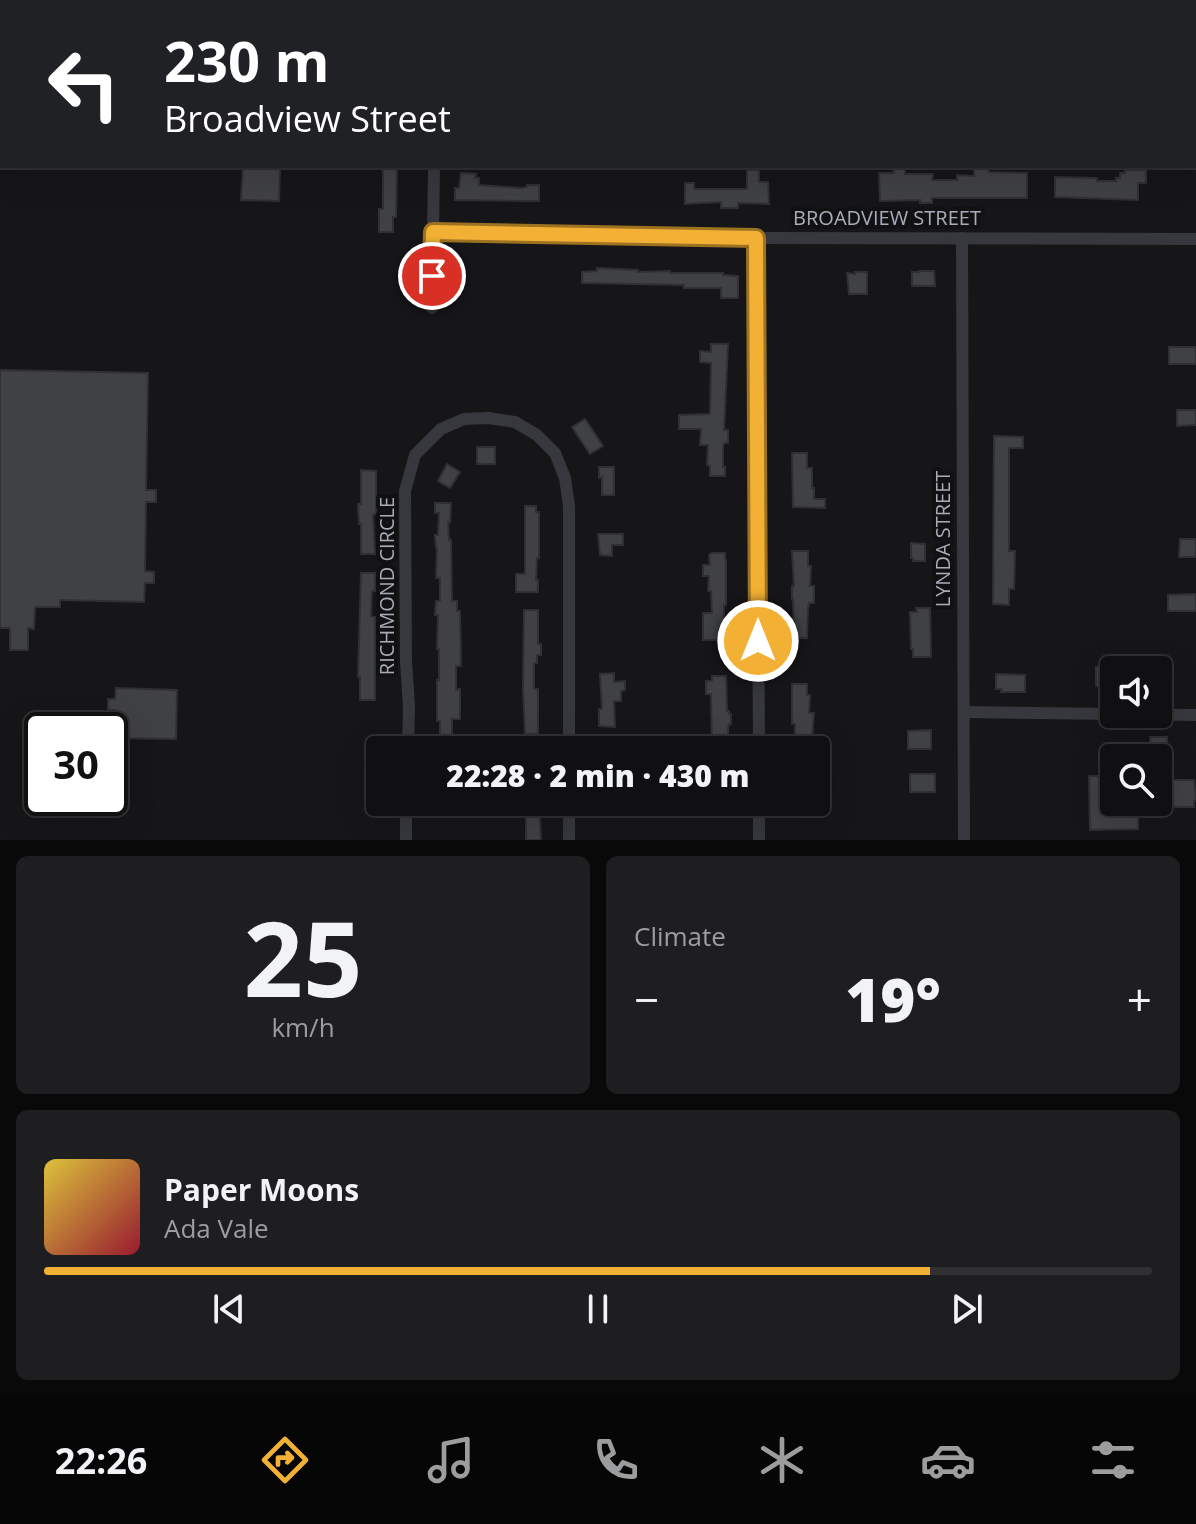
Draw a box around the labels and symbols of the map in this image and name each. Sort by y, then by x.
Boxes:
street label: BROADVIEW STREET [793,204,981,231]
pin [398,242,466,310]
street label: LYNDA STREET [929,471,956,607]
street label: RICHMOND CIRCLE [373,497,400,675]
position arrow [716,599,800,683]
speed limit sign: 30 [24,712,128,816]

